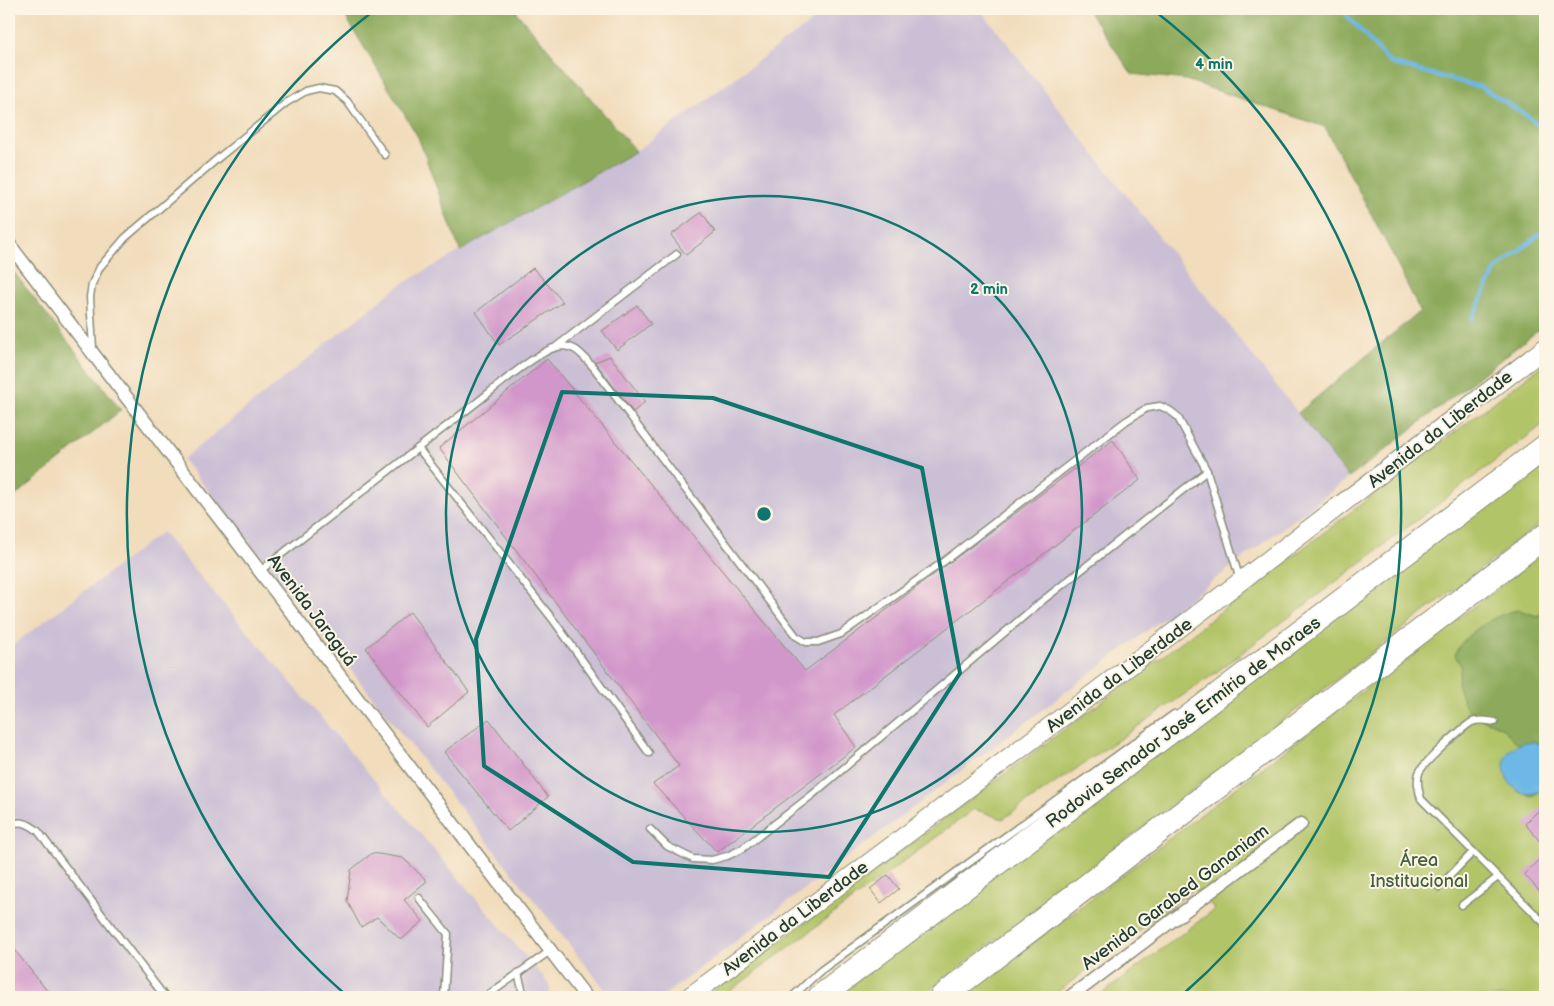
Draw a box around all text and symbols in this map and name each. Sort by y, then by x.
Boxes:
text: 4 min [1195,55,1233,74]
text: 2 min [970,280,1008,299]
street label: Avenida da Liberdade [1364,366,1517,492]
centre of rings [755,505,773,523]
street label: Avenida Jaraguá [263,550,360,670]
street label: Rodovia Senador José Ermírio de Moraes [1042,612,1325,833]
street label: Avenida da Liberdade [1042,613,1197,737]
street label: Avenida Garabed Gananiam [1078,820,1273,975]
park label: Área Institucional [1370,848,1468,892]
street label: Avenida da Liberdade [718,856,873,980]

